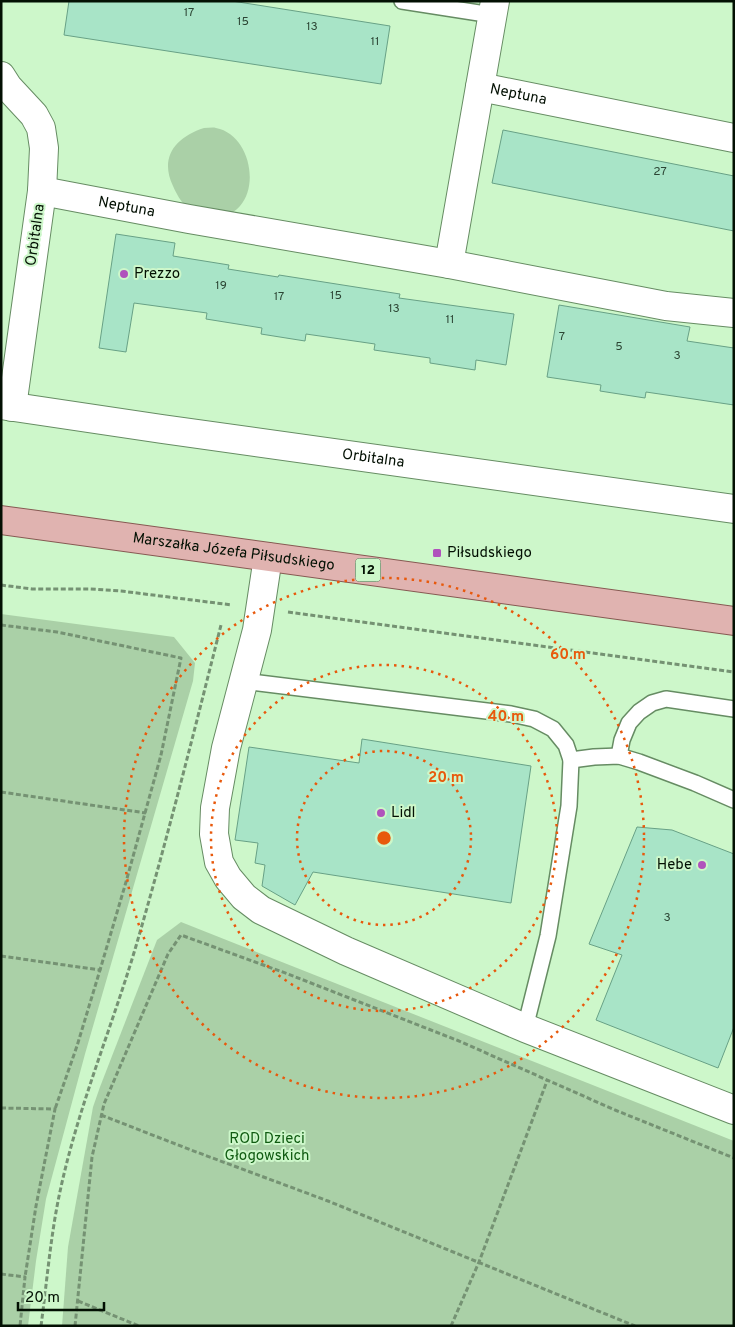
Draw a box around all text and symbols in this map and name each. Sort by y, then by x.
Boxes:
house number: 17 [184,5,194,21]
house number: 15 [237,14,249,30]
house number: 13 [306,19,318,35]
house number: 11 [371,34,379,50]
street label: Neptuna [488,80,548,110]
house number: 27 [653,164,667,180]
street label: Neptuna [96,192,157,222]
street label: Orbitalna [22,203,50,267]
place label: Prezzo [134,265,180,284]
marker: Prezzo [118,268,130,280]
house number: 19 [215,278,227,294]
house number: 15 [330,288,342,304]
house number: 17 [274,289,284,305]
house number: 13 [388,301,400,317]
house number: 11 [446,312,454,328]
house number: 7 [559,329,565,345]
house number: 5 [615,339,623,355]
house number: 3 [673,348,681,364]
street label: Orbitalna [341,445,406,472]
street label: Marszałka Józefa Piłsudskiego [132,529,336,575]
place label: Piłsudskiego [447,544,532,563]
marker: Piłsudskiego [431,547,443,559]
road number: 12 [356,558,380,582]
text: 60 m [550,646,586,665]
text: 40 m [488,708,524,727]
text: 20 m [428,769,464,788]
place label: Lidl [391,804,416,823]
marker: Lidl [375,807,387,819]
centre of rings [375,829,393,847]
place label: Hebe [657,856,692,875]
marker: Hebe [696,859,708,871]
house number: 3 [663,910,671,926]
park label: ROD Dzieci Głogowskich [225,1130,309,1166]
scale bar [18,1280,104,1312]
text: 20 m [25,1289,60,1308]

